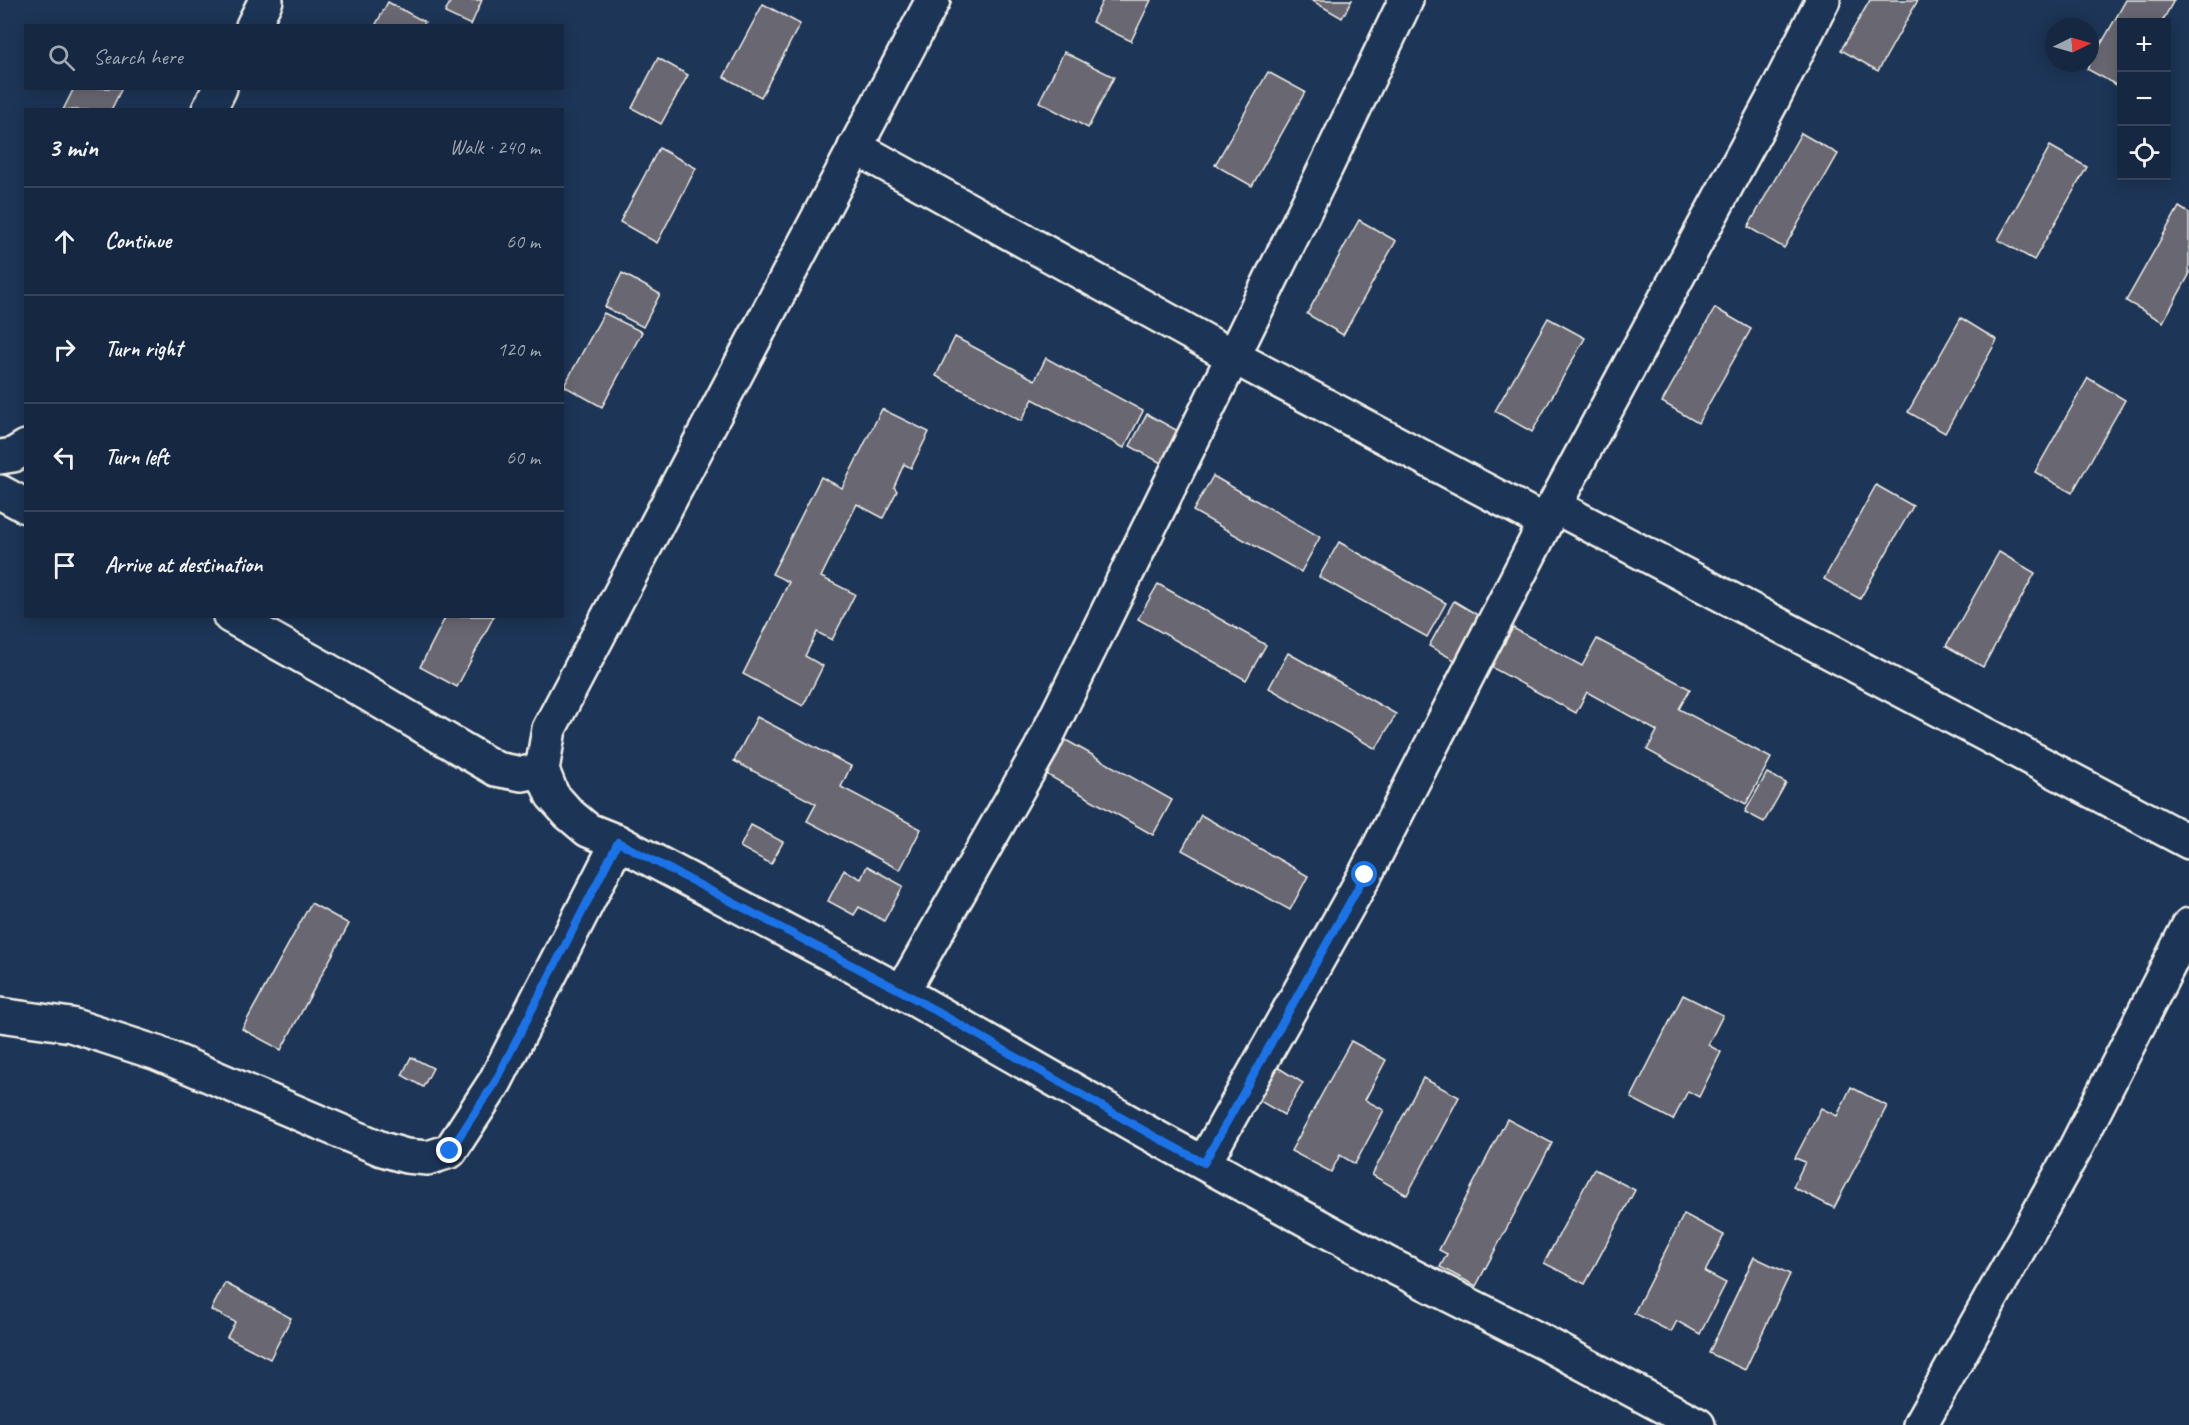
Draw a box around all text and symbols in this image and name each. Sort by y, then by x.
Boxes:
north arrow [2045,18,2099,72]
map controls [2117,18,2171,180]
button: + [2117,18,2171,72]
search box [24,24,564,90]
icon: search [45,41,78,74]
text: Search here [93,43,183,71]
button: − [2117,72,2171,126]
button: locate [2117,126,2171,180]
text: 3 min [48,131,98,164]
text: Walk · 240 m [450,135,540,160]
icon: ahead [48,225,81,258]
text: Continue [105,227,171,255]
text: 60 m [506,229,540,254]
icon: right [48,333,81,366]
text: Turn right [105,335,182,363]
text: 120 m [497,337,540,362]
icon: left [48,441,81,474]
text: Turn left [105,443,169,471]
text: 60 m [506,445,540,470]
icon: arrive [48,549,81,582]
text: Arrive at destination [105,551,262,579]
route start [1351,861,1377,887]
route end [436,1137,462,1163]

